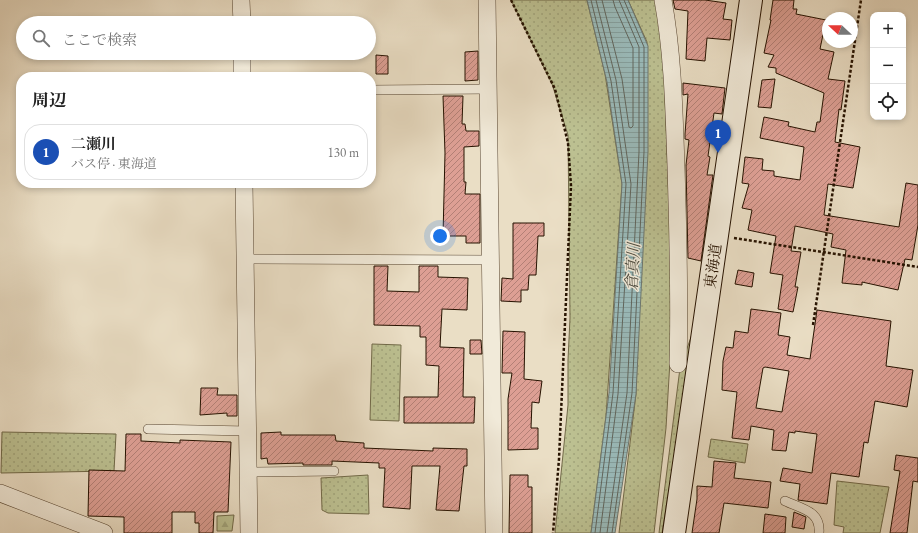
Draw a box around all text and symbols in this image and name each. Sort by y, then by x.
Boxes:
north arrow [822,12,858,48]
map controls [870,12,906,120]
button: + [870,12,906,48]
search box [16,16,376,60]
icon: search [30,27,52,49]
text: ここで検索 [62,30,137,49]
button: − [870,48,906,84]
button: locate [870,84,906,120]
text: 周辺 [32,89,66,111]
pin: 1 [705,120,731,153]
text: 二瀬川 [71,134,116,153]
text: 1 [43,144,49,161]
text: 130 m [328,144,359,161]
text: バス停 · 東海道 [71,155,157,172]
your location [430,226,450,246]
water label: 倉真川 [621,241,644,292]
street label: 東海道 [700,242,725,290]

